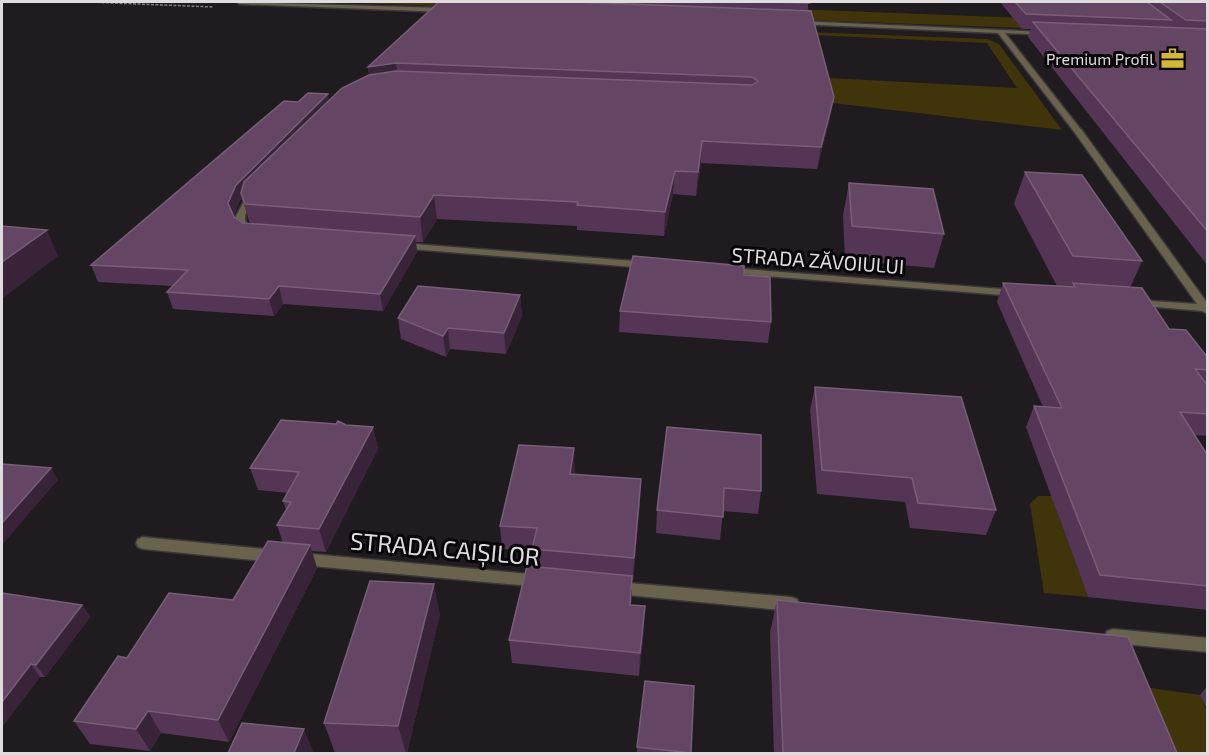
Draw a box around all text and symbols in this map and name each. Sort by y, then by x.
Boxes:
office icon: Premium Profil [1159,45,1185,71]
place label: Premium Profil [1046,49,1154,68]
street label: STRADA ZĂVOIULUI [731,242,905,278]
street label: STRADA CAIȘILOR [349,525,541,573]

